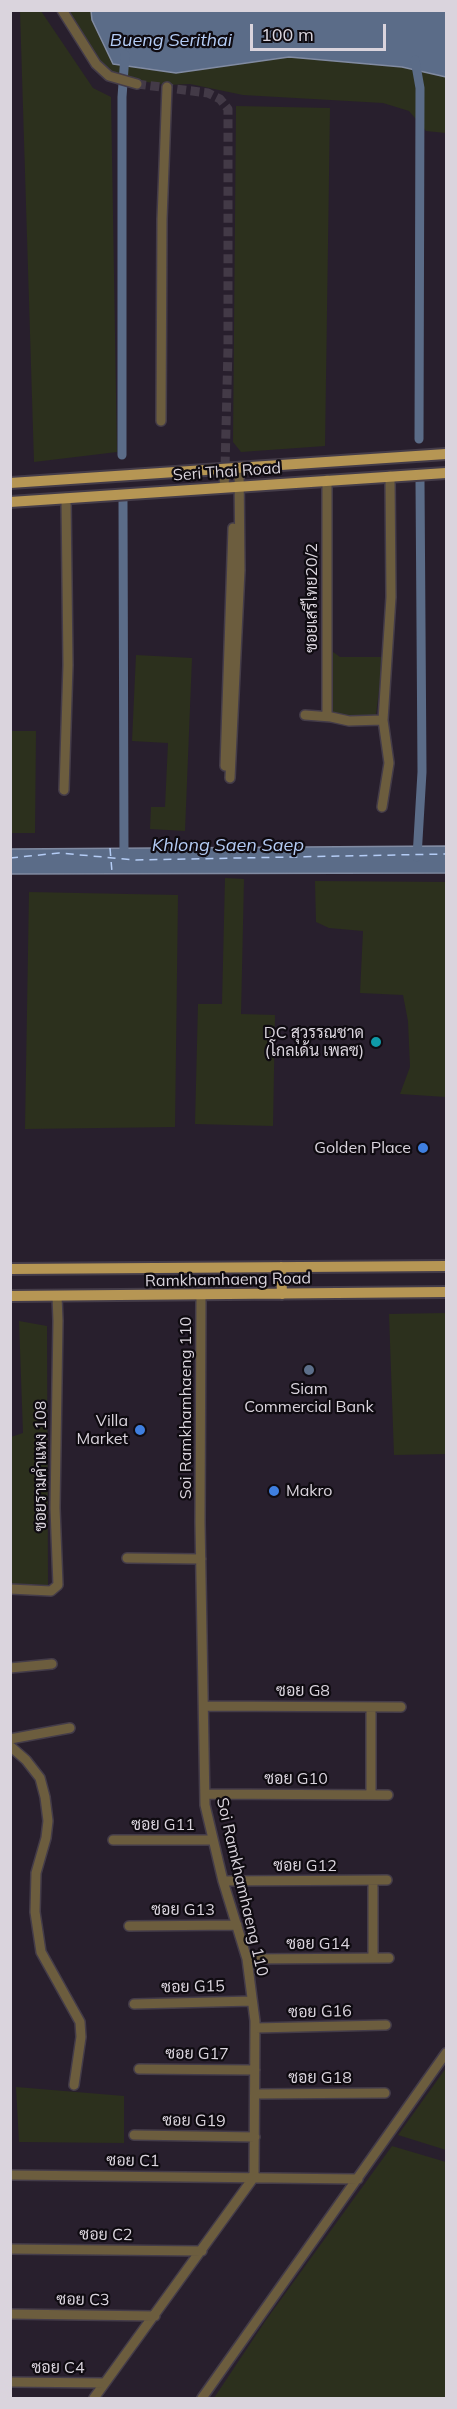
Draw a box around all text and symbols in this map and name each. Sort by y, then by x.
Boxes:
scale bar [253,12,390,50]
text: 100 m [261,23,314,46]
water label: Bueng Serithai [110,30,232,52]
street label: Seri Thai Road [172,459,282,485]
street label: ซอยเสรีไทย20/2 [302,543,322,653]
water label: Khlong Saen Saep [152,835,304,857]
place label: DC สุวรรณชาด (โกลเด้น เพลซ) [264,1023,364,1061]
marker: DC สุวรรณชาด (โกลเด้น เพลซ) [369,1035,383,1049]
place label: Golden Place [314,1138,411,1158]
marker: Golden Place [416,1141,430,1155]
street label: Ramkhamhaeng Road [145,1269,311,1291]
street label: Soi Ramkhamhaeng 110 [176,1317,196,1499]
marker: Siam Commercial Bank [302,1363,316,1377]
place label: Siam Commercial Bank [244,1379,374,1417]
street label: ซอยรามคำแหง 108 [31,1401,51,1531]
place label: Villa Market [77,1411,128,1449]
marker: Villa Market [133,1423,147,1437]
place label: Makro [286,1481,332,1501]
marker: Makro [267,1484,281,1498]
street label: ซอย G8 [276,1681,330,1701]
street label: ซอย G10 [264,1769,328,1789]
street label: Soi Ramkhamhaeng 110 [212,1796,272,1978]
street label: ซอย G11 [131,1815,195,1835]
street label: ซอย G12 [273,1856,337,1876]
street label: ซอย G13 [151,1900,215,1920]
street label: ซอย G14 [286,1934,350,1954]
street label: ซอย G15 [161,1977,225,1997]
street label: ซอย G16 [288,2002,352,2022]
street label: ซอย G17 [165,2044,229,2064]
street label: ซอย G18 [288,2068,352,2088]
street label: ซอย G19 [162,2111,226,2131]
street label: ซอย C1 [106,2151,160,2171]
street label: ซอย C2 [79,2225,133,2245]
street label: ซอย C3 [56,2290,110,2310]
street label: ซอย C4 [31,2358,85,2378]

